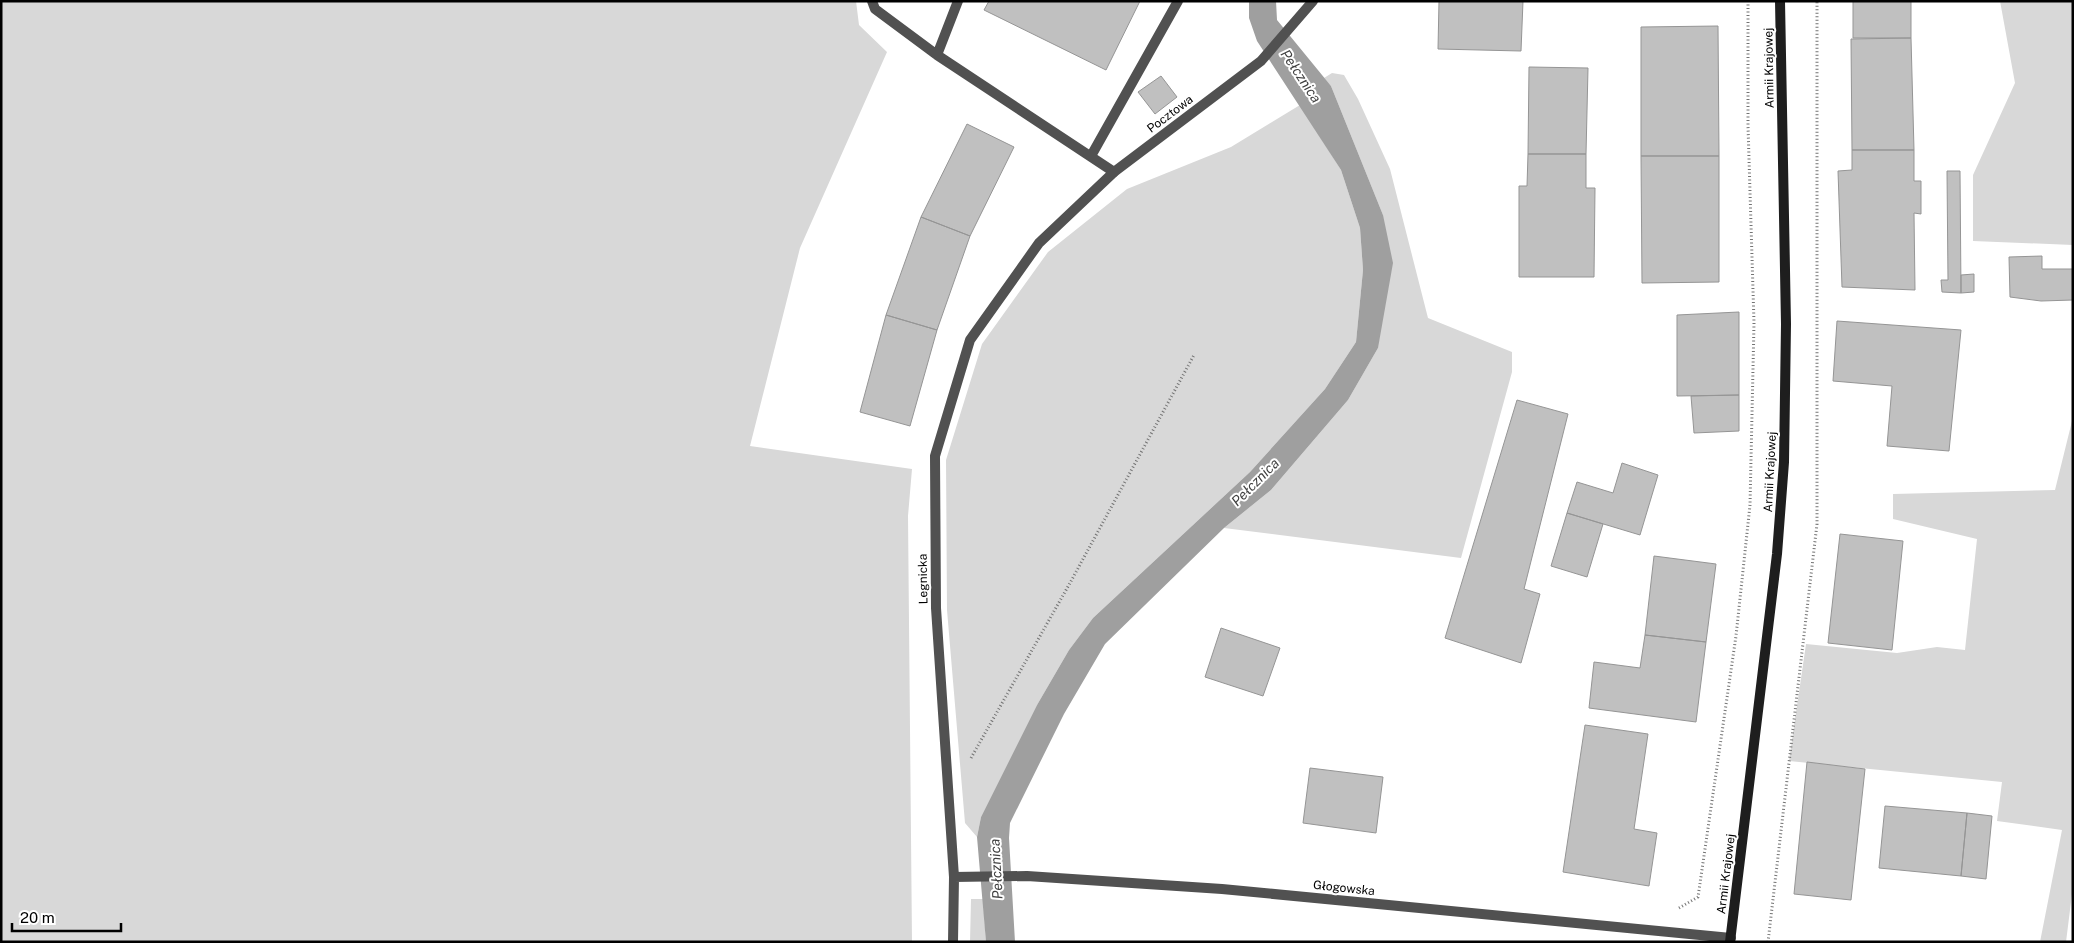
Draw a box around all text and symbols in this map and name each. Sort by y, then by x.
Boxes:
street label: Armii Krajowej [1761,27,1777,109]
water label: Pełcznica [1277,46,1325,106]
street label: Pocztowa [1144,92,1196,136]
street label: Armii Krajowej [1761,431,1779,513]
water label: Pełcznica [1228,455,1282,509]
street label: Legnicka [916,554,930,604]
street label: Armii Krajowej [1714,833,1738,915]
water label: Pełcznica [986,838,1006,900]
street label: Głogowska [1312,878,1376,898]
scale bar [12,900,121,932]
text: 20 m [20,909,55,926]

